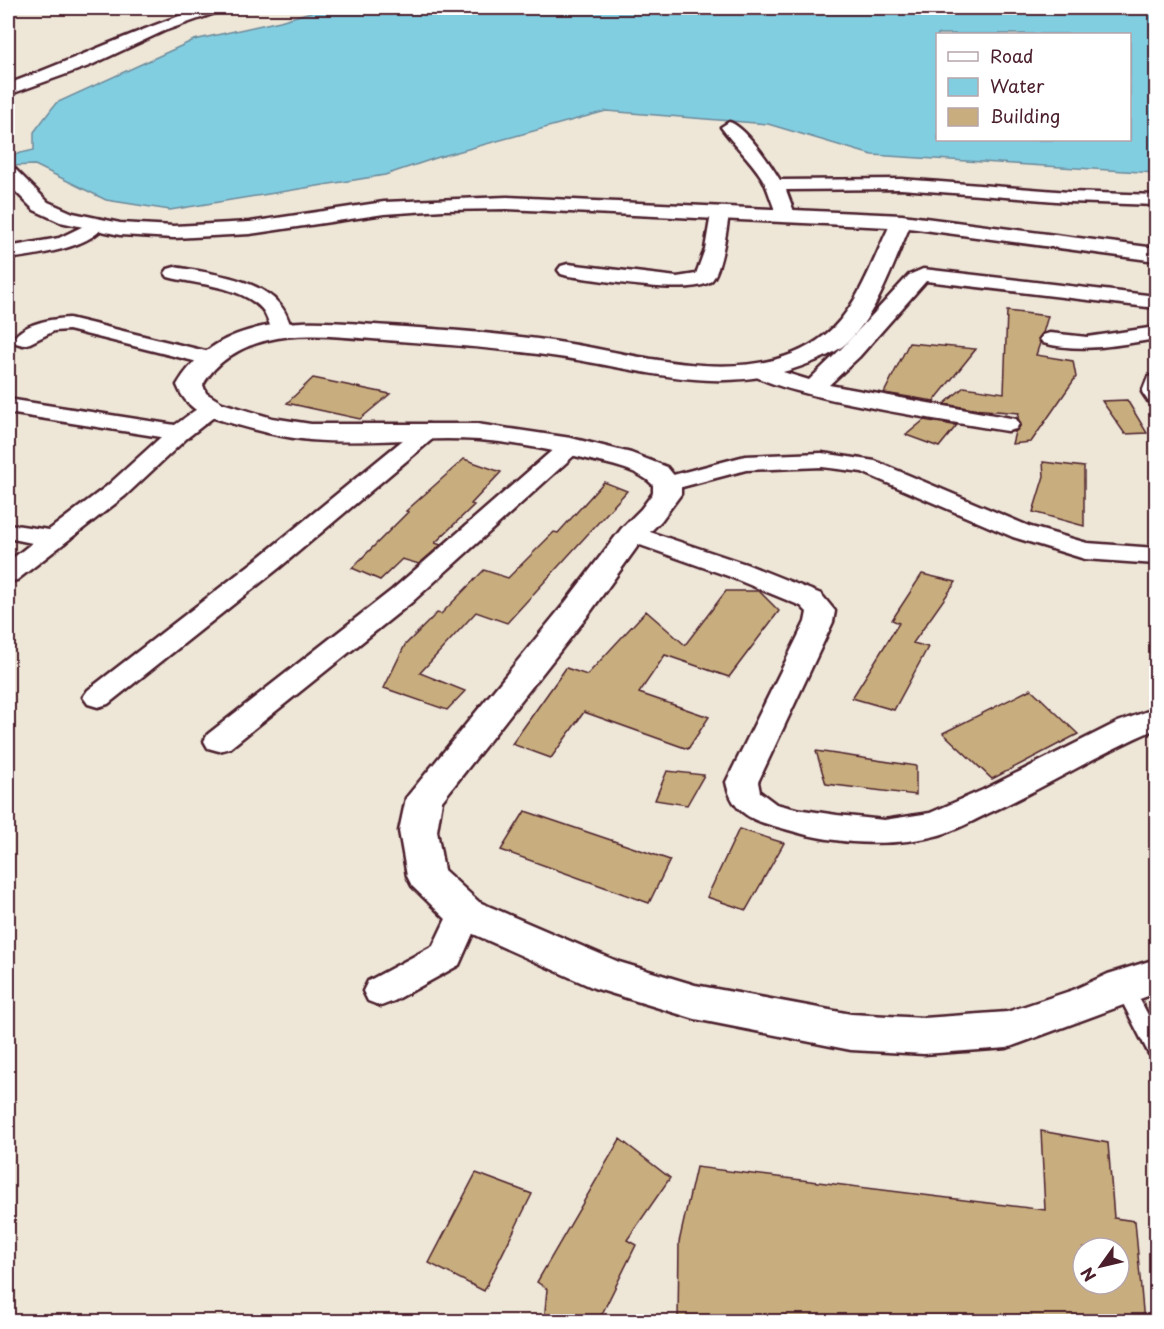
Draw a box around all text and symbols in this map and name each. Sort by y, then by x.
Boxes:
legend [936,33,1131,141]
text: Road [990,42,1034,69]
text: Water [990,72,1045,99]
text: Building [990,102,1060,129]
north arrow [1071,1236,1131,1296]
text: N [1074,1263,1101,1287]

